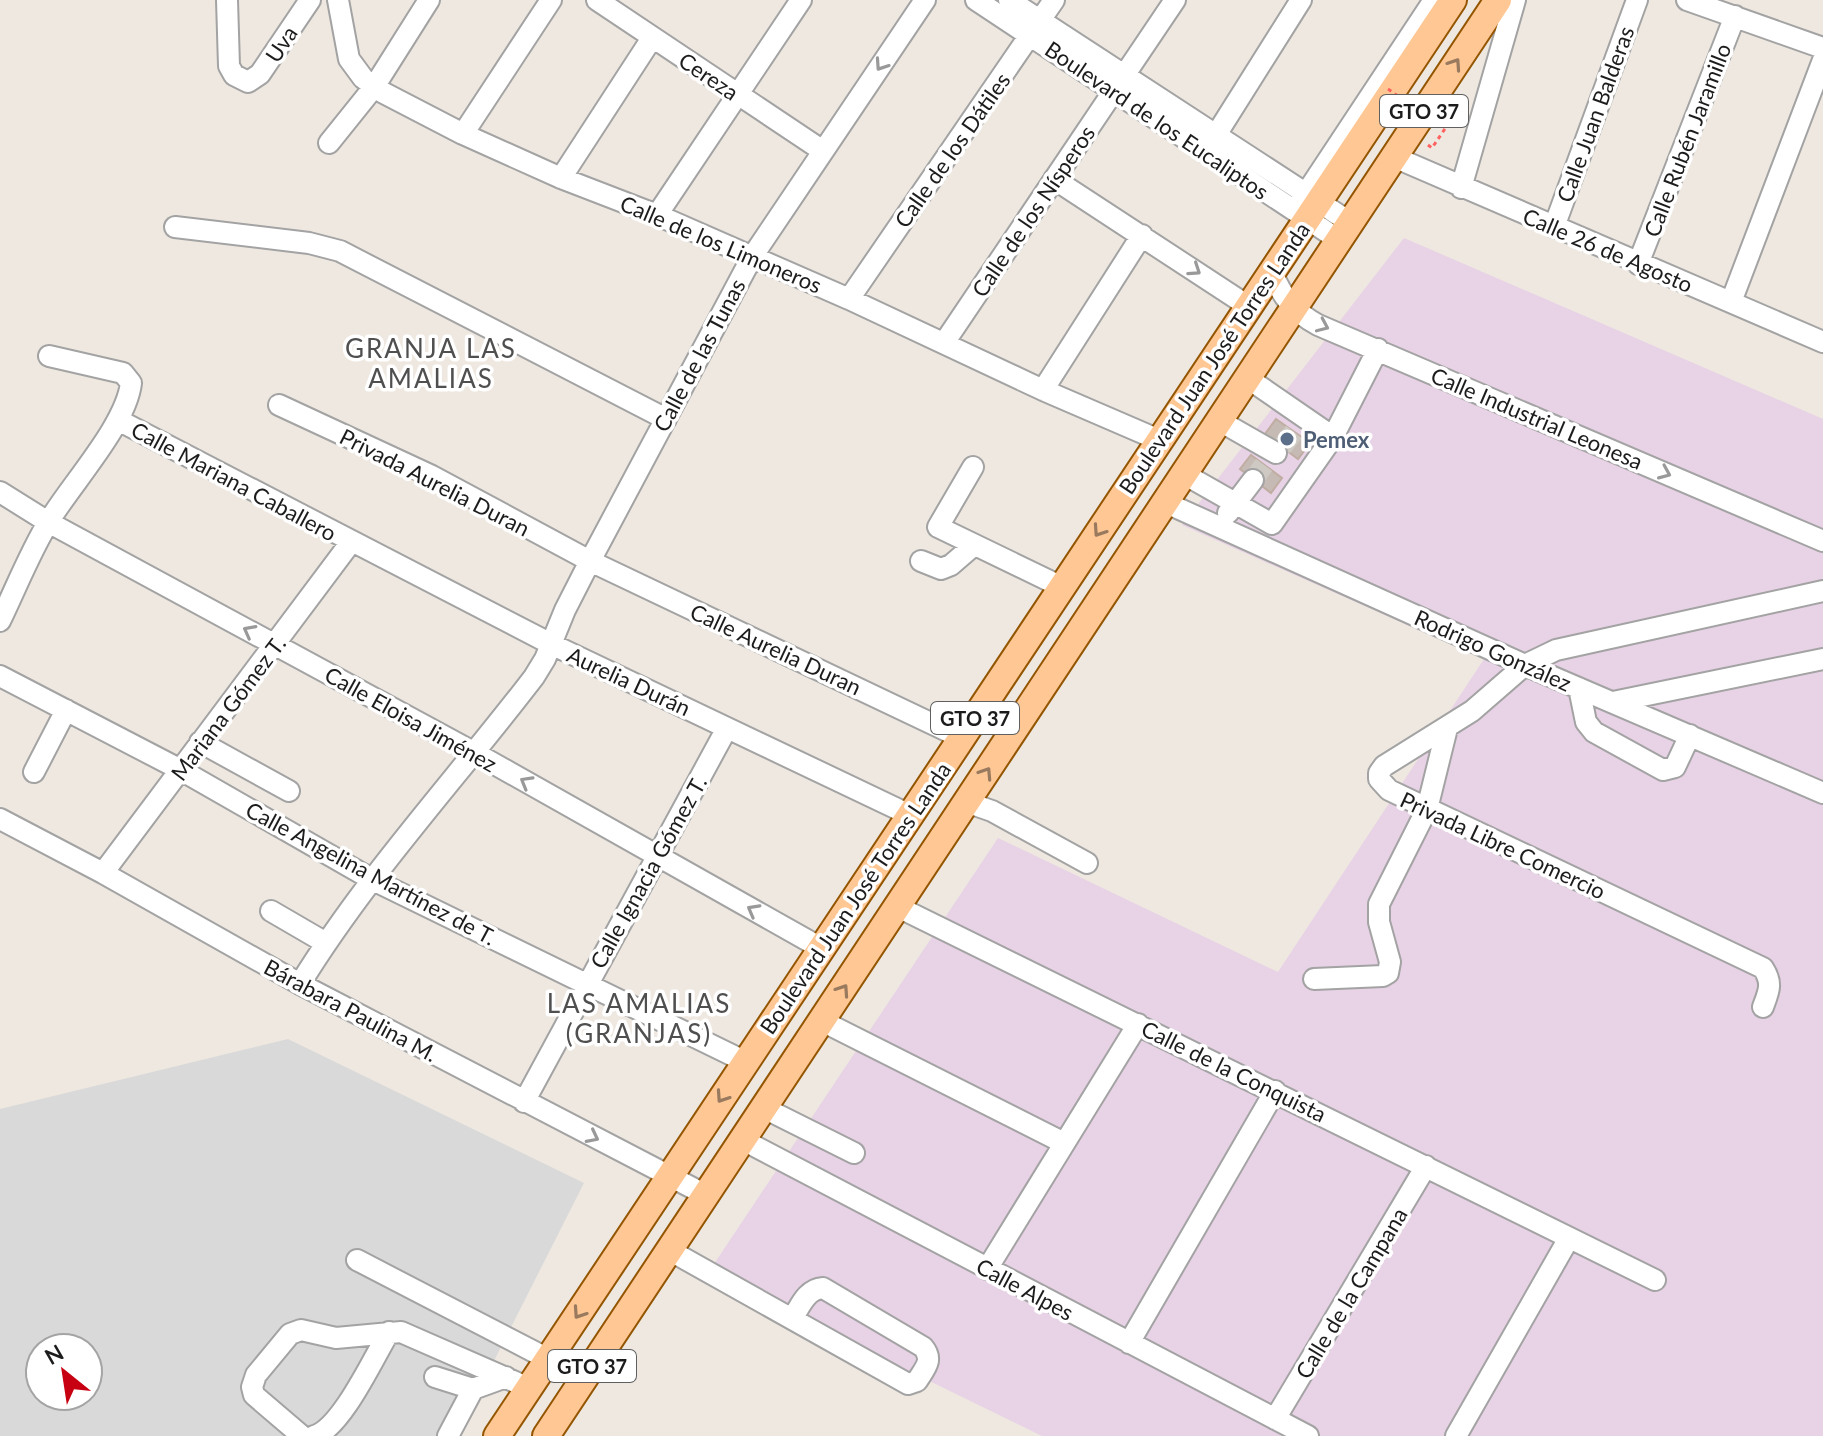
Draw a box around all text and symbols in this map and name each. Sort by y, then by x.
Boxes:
street label: Uva [259,21,303,67]
street label: Calle Juan Balderas [1551,22,1639,206]
street label: Boulevard de los Eucaliptos [1040,35,1274,205]
street label: Calle Rubén Jaramillo [1638,40,1736,240]
street label: Cereza [674,46,744,106]
one-way arrow [876,56,891,70]
one-way arrow [1446,59,1461,73]
street label: Calle de los Dátiles [889,67,1015,233]
road number: GTO 37 [1380,95,1468,127]
street label: Calle de los Nísperos [966,120,1100,302]
street label: Calle de los Limoneros [616,189,826,299]
street label: Calle 26 de Agosto [1519,202,1697,298]
street label: Boulevard Juan José Torres Landa [1113,217,1315,499]
one-way arrow [1186,260,1201,275]
street label: Calle de las Tunas [647,274,751,436]
one-way arrow [1315,316,1329,332]
district label: GRANJA LAS AMALIAS [345,332,517,394]
street label: Calle Industrial Leonesa [1427,361,1647,475]
street label: Calle Mariana Caballero [127,415,341,547]
street label: Privada Aurelia Duran [336,422,534,542]
place label: Pemex [1303,426,1370,453]
marker: Pemex [1278,430,1296,448]
one-way arrow [1657,464,1671,480]
one-way arrow [1094,522,1109,536]
street label: Calle Aurelia Duran [686,598,866,700]
street label: Rodrigo González [1410,603,1576,697]
one-way arrow [243,626,257,641]
street label: Mariana Gómez T. [165,630,291,786]
street label: Aurelia Durán [563,641,695,721]
street label: Calle Eloisa Jiménez [320,661,502,777]
road number: GTO 37 [931,702,1019,734]
street label: Boulevard Juan José Torres Landa [754,757,956,1039]
one-way arrow [976,767,991,782]
street label: Calle Ignacia Gómez T. [584,771,712,973]
one-way arrow [521,776,535,792]
street label: Privada Libre Comercio [1396,786,1610,904]
street label: Calle Angelina Martínez de T. [241,795,501,951]
one-way arrow [747,904,762,920]
street label: Bárabara Paulina M. [260,953,442,1067]
one-way arrow [833,984,848,999]
district label: LAS AMALIAS (GRANJAS) [547,987,731,1049]
street label: Calle de la Conquista [1137,1015,1331,1127]
one-way arrow [717,1088,732,1103]
one-way arrow [585,1127,600,1142]
street label: Calle de la Campana [1289,1203,1413,1383]
street label: Calle Alpes [972,1252,1078,1326]
one-way arrow [573,1305,588,1319]
north arrow [24,1332,104,1412]
text: N [40,1338,68,1370]
road number: GTO 37 [548,1350,636,1382]

